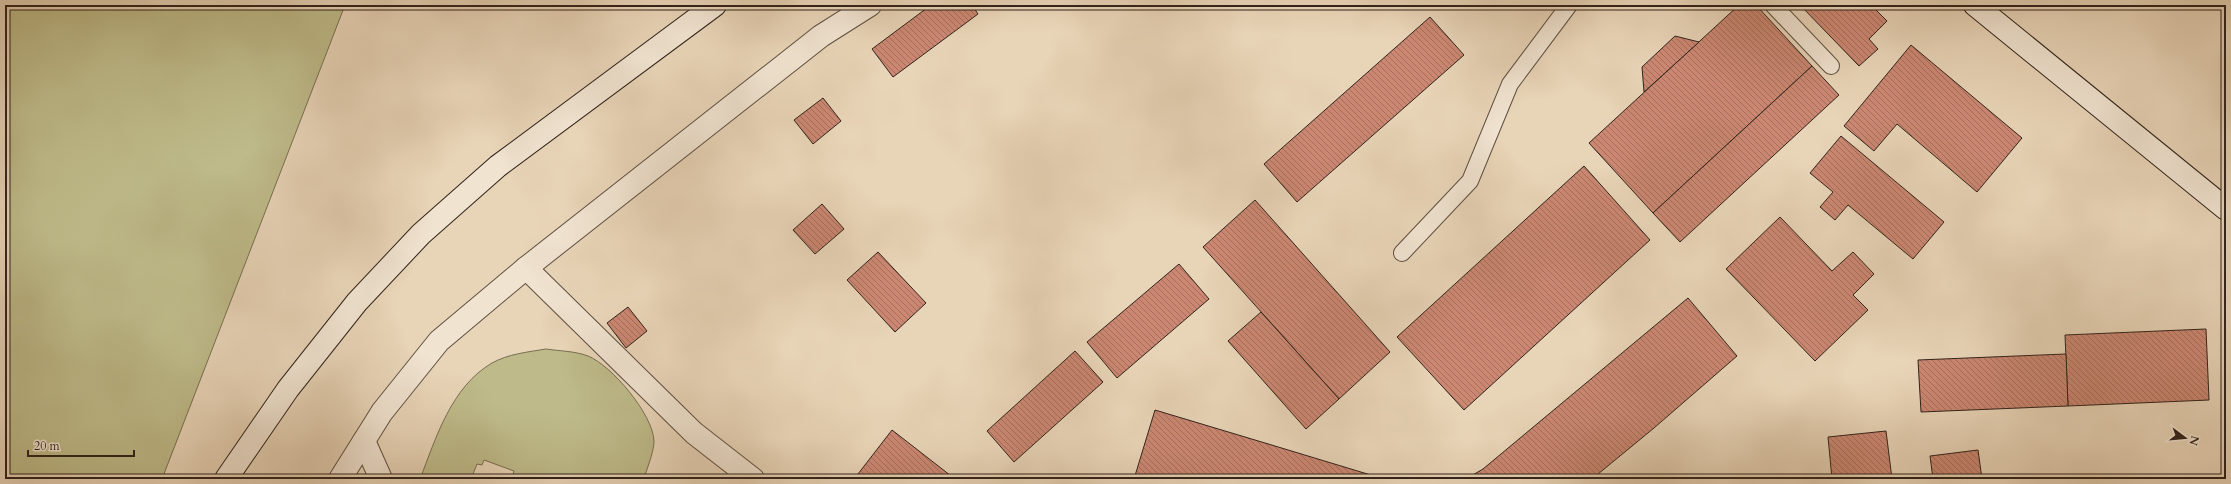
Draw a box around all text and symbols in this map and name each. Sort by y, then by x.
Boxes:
north arrow [2165,418,2205,458]
scale bar [28,432,134,458]
text: N [2185,434,2203,448]
text: 20 m [34,438,61,454]

